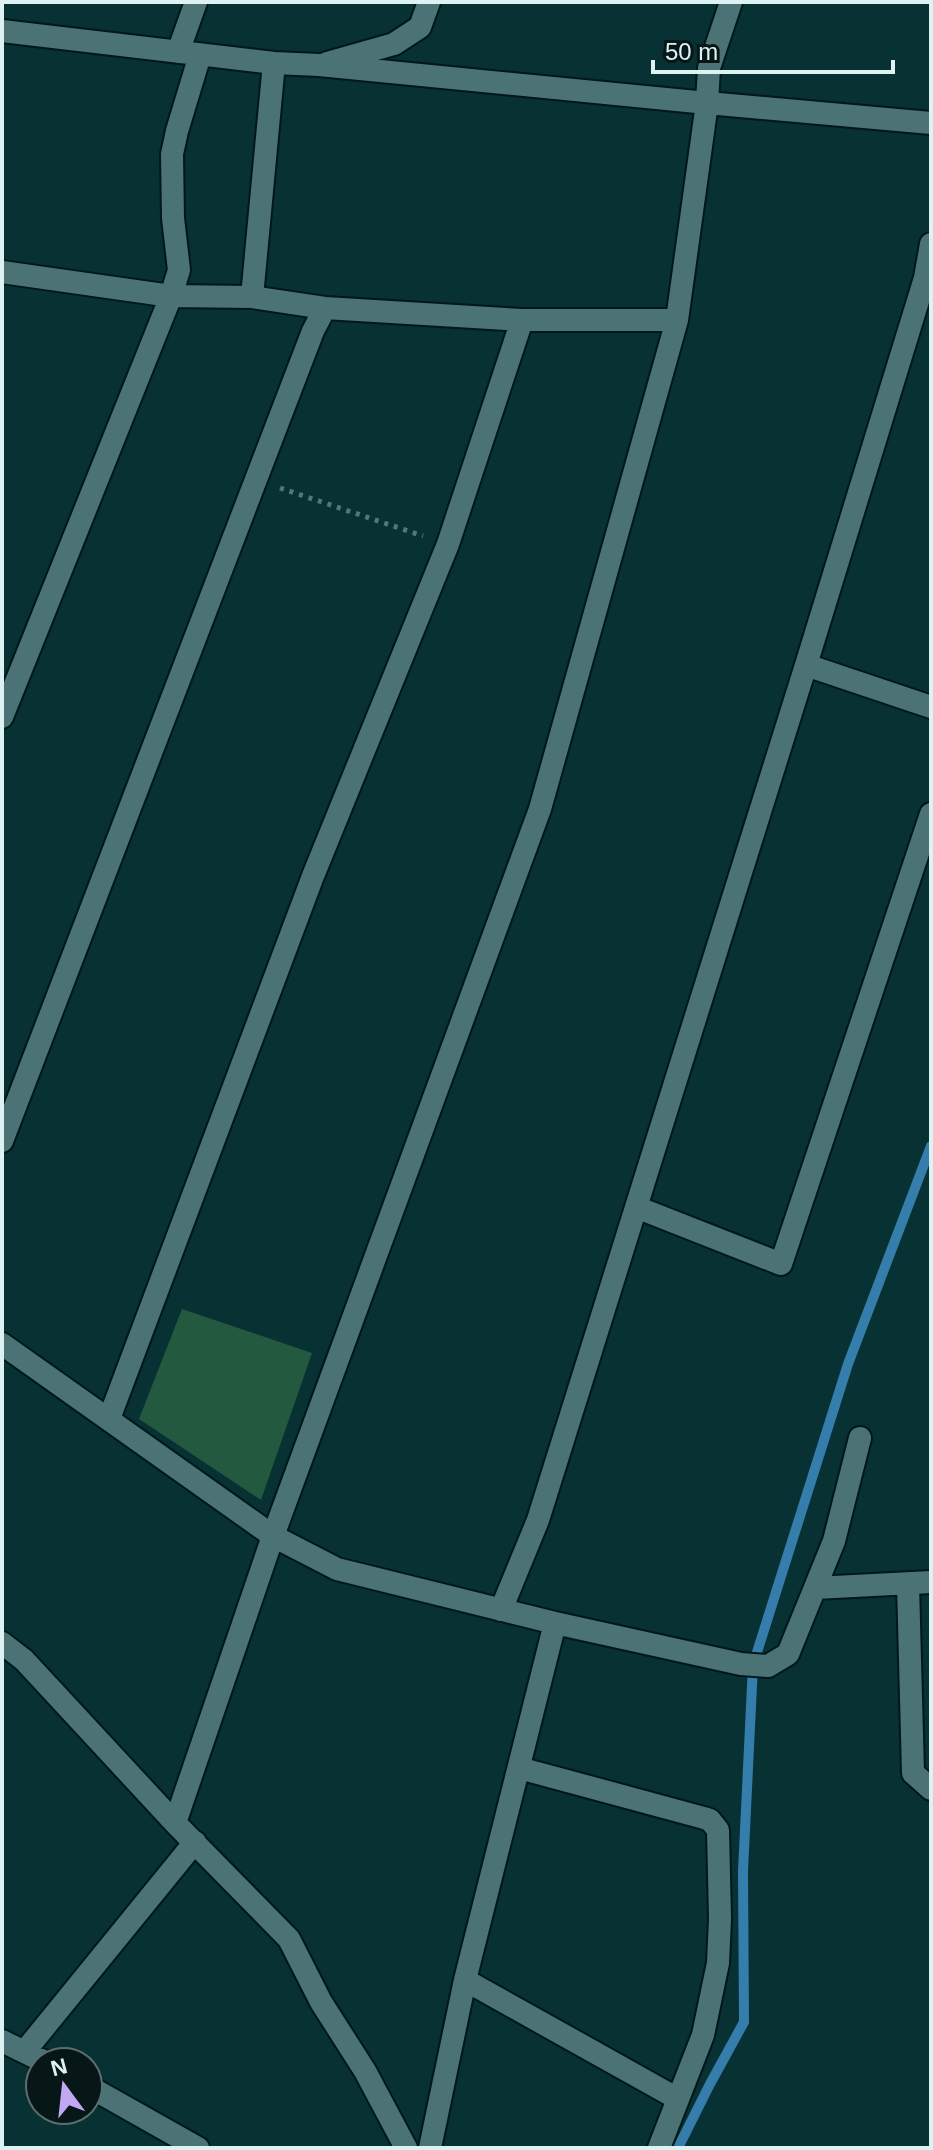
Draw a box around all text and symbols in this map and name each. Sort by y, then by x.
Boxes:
scale bar [653,24,893,74]
text: 50 m [665,38,718,65]
north arrow [24,2046,104,2126]
text: N [48,2053,70,2081]

